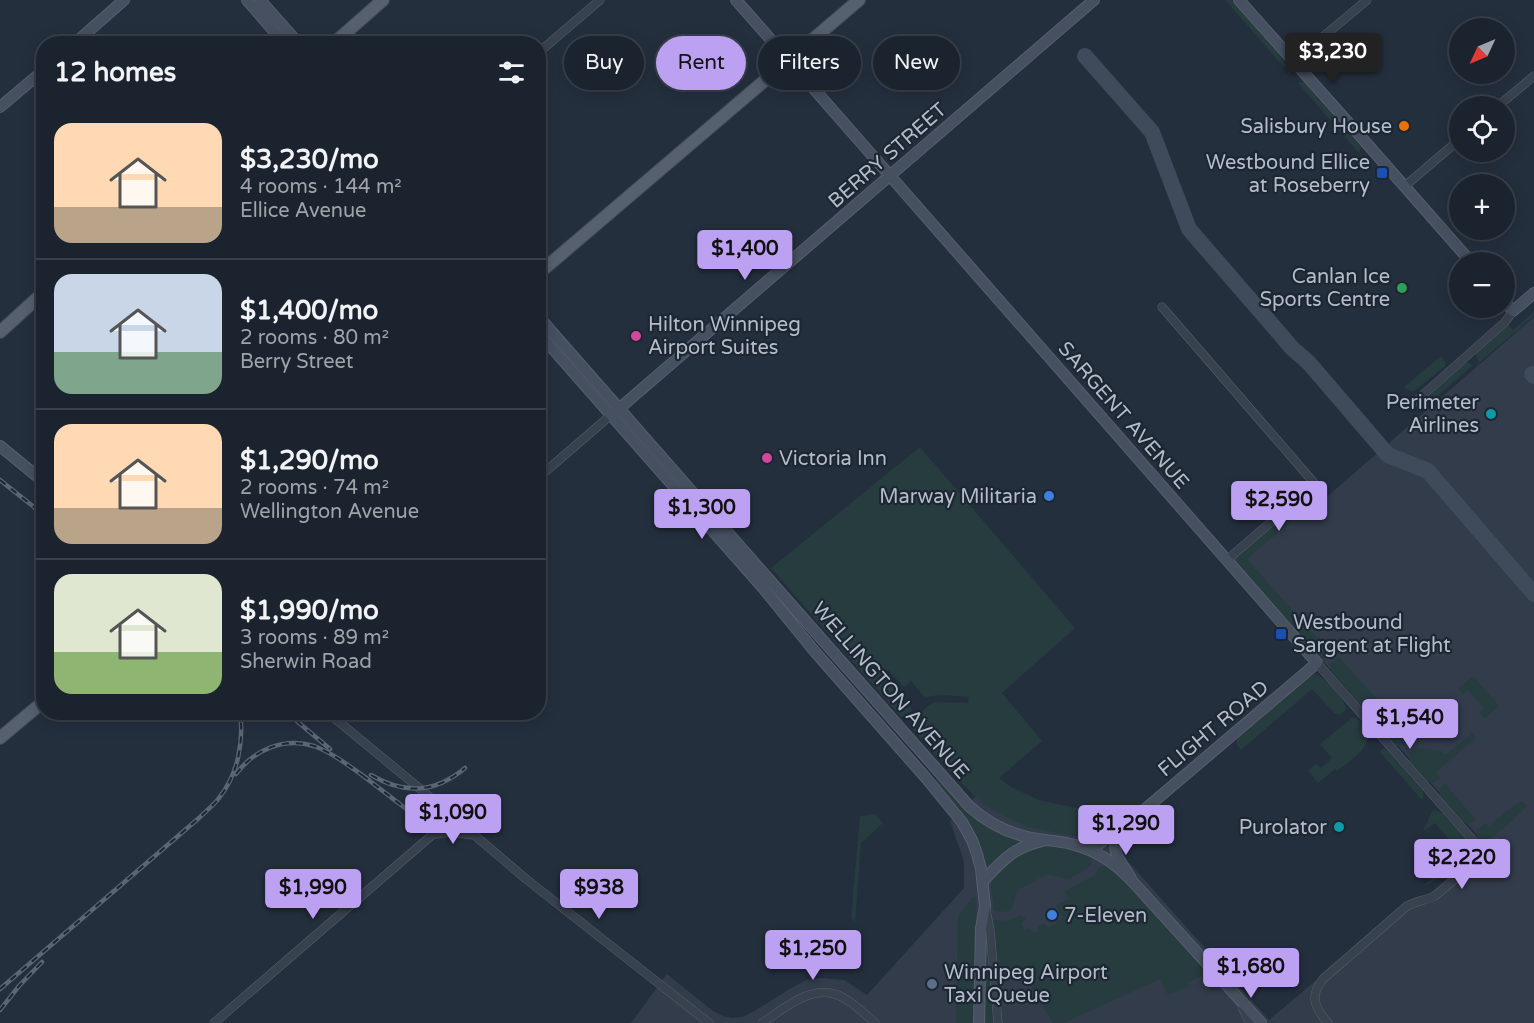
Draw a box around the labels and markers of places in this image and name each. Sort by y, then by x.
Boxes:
pin: $3,230 [1284,33,1382,84]
place label: Salisbury House [1240,115,1392,139]
marker: Salisbury House [1397,119,1411,133]
place label: Westbound Ellice at Roseberry [1206,151,1370,198]
marker: Westbound Ellice at Roseberry [1375,166,1389,180]
pin: $1,400 [696,230,794,281]
place label: Canlan Ice Sports Centre [1260,265,1390,312]
marker: Canlan Ice Sports Centre [1395,281,1409,295]
place label: Hilton Winnipeg Airport Suites [648,313,801,360]
marker: Hilton Winnipeg Airport Suites [629,329,643,343]
place label: Perimeter Airlines [1386,391,1479,438]
marker: Perimeter Airlines [1484,407,1498,421]
place label: Victoria Inn [779,447,887,471]
marker: Victoria Inn [760,451,774,465]
pin: $2,590 [1230,481,1328,532]
place label: Marway Militaria [879,485,1037,509]
pin: $1,300 [653,489,751,540]
marker: Marway Militaria [1042,489,1056,503]
place label: Westbound Sargent at Flight [1293,611,1451,658]
marker: Westbound Sargent at Flight [1274,627,1288,641]
pin: $1,540 [1361,699,1459,750]
pin: $1,090 [404,794,502,845]
pin: $1,290 [1077,805,1175,856]
place label: Purolator [1239,816,1327,840]
marker: Purolator [1332,820,1346,834]
pin: $2,220 [1413,839,1511,890]
pin: $1,990 [264,869,362,920]
pin: $938 [563,869,635,920]
place label: 7-Eleven [1064,904,1147,928]
marker: 7-Eleven [1045,908,1059,922]
pin: $1,250 [764,930,862,981]
pin: $1,680 [1202,948,1300,999]
place label: Winnipeg Airport Taxi Queue [944,961,1108,1008]
marker: Winnipeg Airport Taxi Queue [925,977,939,991]

